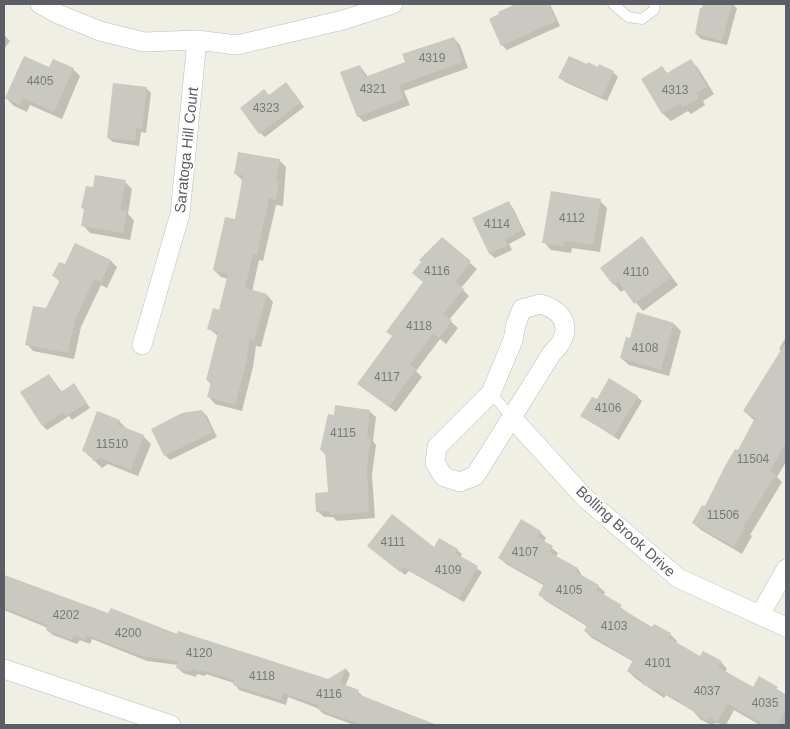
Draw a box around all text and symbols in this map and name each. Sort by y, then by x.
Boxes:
house number: 4319 [419,51,446,65]
house number: 4405 [27,74,54,88]
house number: 4321 [360,82,387,96]
house number: 4313 [662,83,689,97]
street label: Saratoga Hill Court [171,85,201,214]
house number: 4323 [253,101,280,115]
house number: 4112 [559,211,585,225]
house number: 4114 [484,217,510,231]
house number: 4116 [424,264,450,278]
house number: 4110 [623,265,649,279]
house number: 4118 [406,319,432,333]
house number: 4108 [632,341,659,355]
house number: 4117 [374,370,400,384]
house number: 4106 [595,401,622,415]
house number: 4115 [330,426,356,440]
house number: 11510 [96,437,129,451]
house number: 11504 [737,452,770,466]
street label: Bolling Brook Drive [573,482,679,580]
house number: 11506 [707,508,740,522]
house number: 4111 [381,535,406,549]
house number: 4107 [512,545,539,559]
house number: 4109 [435,563,462,577]
house number: 4105 [556,583,583,597]
house number: 4202 [53,608,80,622]
house number: 4103 [601,619,628,633]
house number: 4200 [115,626,142,640]
house number: 4120 [186,646,213,660]
house number: 4101 [645,656,672,670]
house number: 4118 [249,669,275,683]
house number: 4037 [694,684,721,698]
house number: 4116 [316,687,342,701]
house number: 4035 [752,696,779,710]

